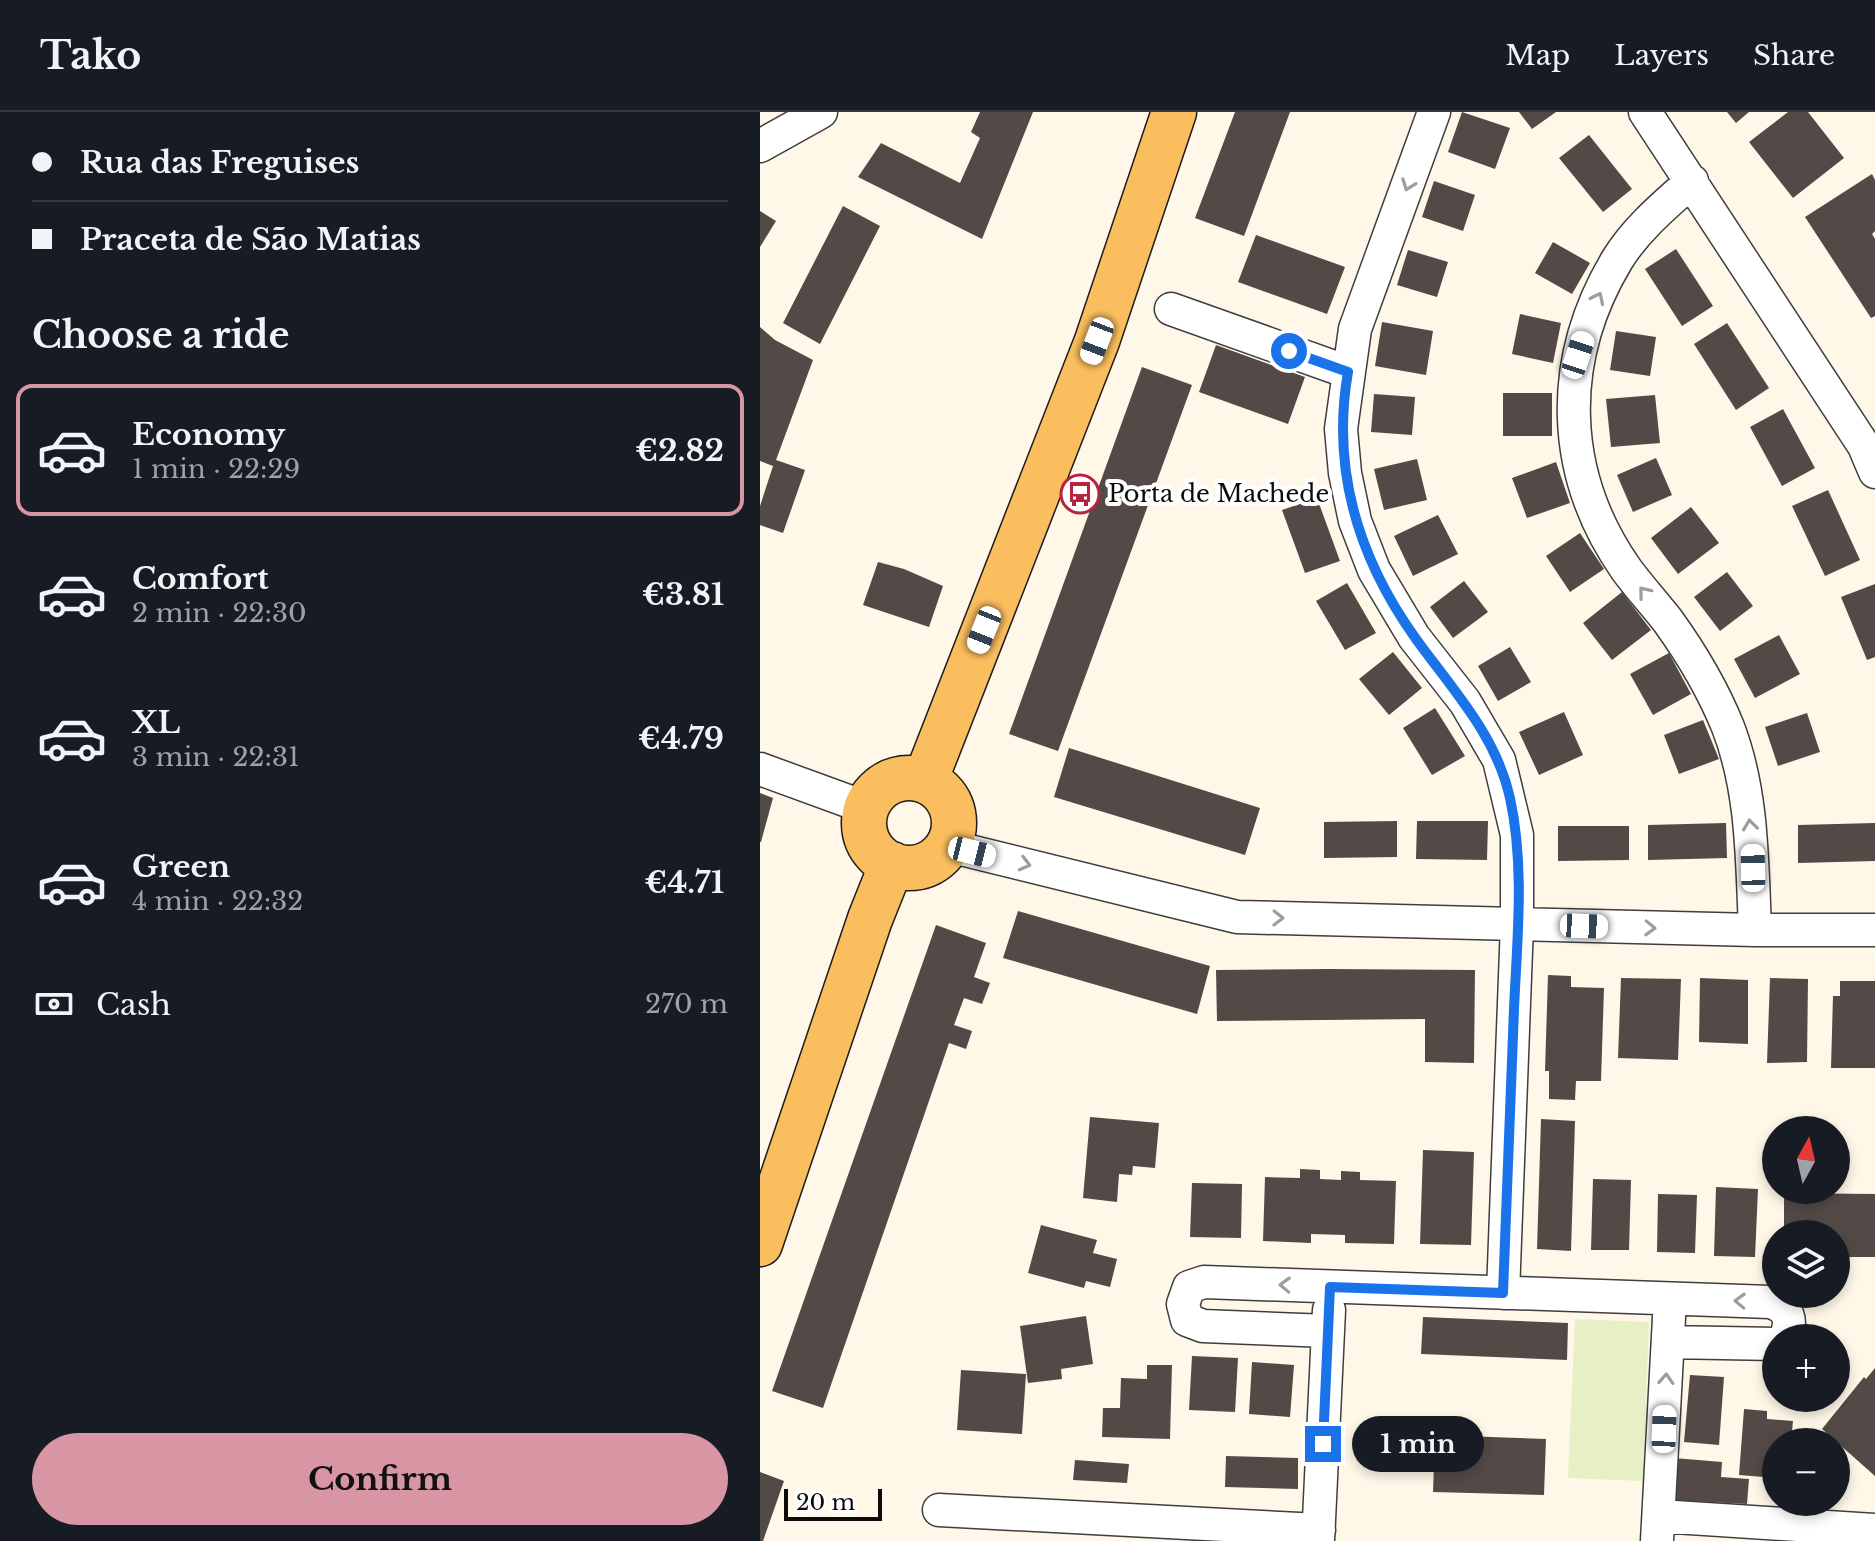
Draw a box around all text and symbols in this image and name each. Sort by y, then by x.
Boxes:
text: Tako [40,32,141,79]
text: Map [1505,38,1570,73]
text: Layers [1614,38,1709,73]
text: Share [1753,38,1835,73]
text: Rua das Freguises [80,144,359,181]
one-way arrow [1401,177,1417,191]
text: Praceta de São Matias [80,221,421,258]
one-way arrow [1588,291,1604,306]
text: Choose a ride [32,313,289,358]
car [1077,314,1117,368]
car [1559,328,1597,382]
route start [1271,333,1307,369]
icon: car [36,414,108,486]
text: Economy [132,416,285,453]
text: €2.82 [635,432,724,469]
text: 1 min · 22:29 [132,453,300,485]
bus stop icon: Porta de Machede [1059,473,1101,515]
place label: Porta de Machede [1108,479,1329,508]
icon: car [36,558,108,630]
text: Comfort [132,560,269,597]
text: €3.81 [642,576,724,613]
one-way arrow [1639,587,1654,601]
text: 2 min · 22:30 [132,597,307,629]
car [964,603,1004,657]
icon: car [36,702,108,774]
text: XL [132,704,180,741]
text: €4.79 [638,720,724,757]
text: 3 min · 22:31 [132,741,300,773]
one-way arrow [1742,818,1759,831]
car [946,835,998,869]
car [1741,844,1765,892]
icon: car [36,846,108,918]
text: Green [132,848,230,885]
one-way arrow [1018,855,1031,872]
text: €4.71 [645,864,724,901]
text: 4 min · 22:32 [132,885,303,917]
one-way arrow [1272,910,1285,927]
car [1560,913,1608,939]
one-way arrow [1644,919,1657,936]
icon: cash [32,982,76,1026]
text: Cash [96,986,171,1023]
text: 270 m [645,988,728,1020]
north arrow [1762,1116,1850,1204]
map controls [1762,1116,1850,1516]
button: layers [1762,1220,1850,1308]
one-way arrow [1278,1277,1291,1294]
one-way arrow [1733,1293,1746,1310]
button: + [1762,1324,1850,1412]
one-way arrow [1657,1372,1674,1385]
car [1651,1405,1677,1453]
callout: 1 min [1351,1416,1483,1472]
route end [1305,1426,1341,1462]
text: 1 min [1380,1428,1456,1460]
button: − [1762,1428,1850,1516]
button: Confirm [32,1433,728,1525]
scale bar [784,1485,882,1521]
text: 20 m [796,1489,855,1516]

